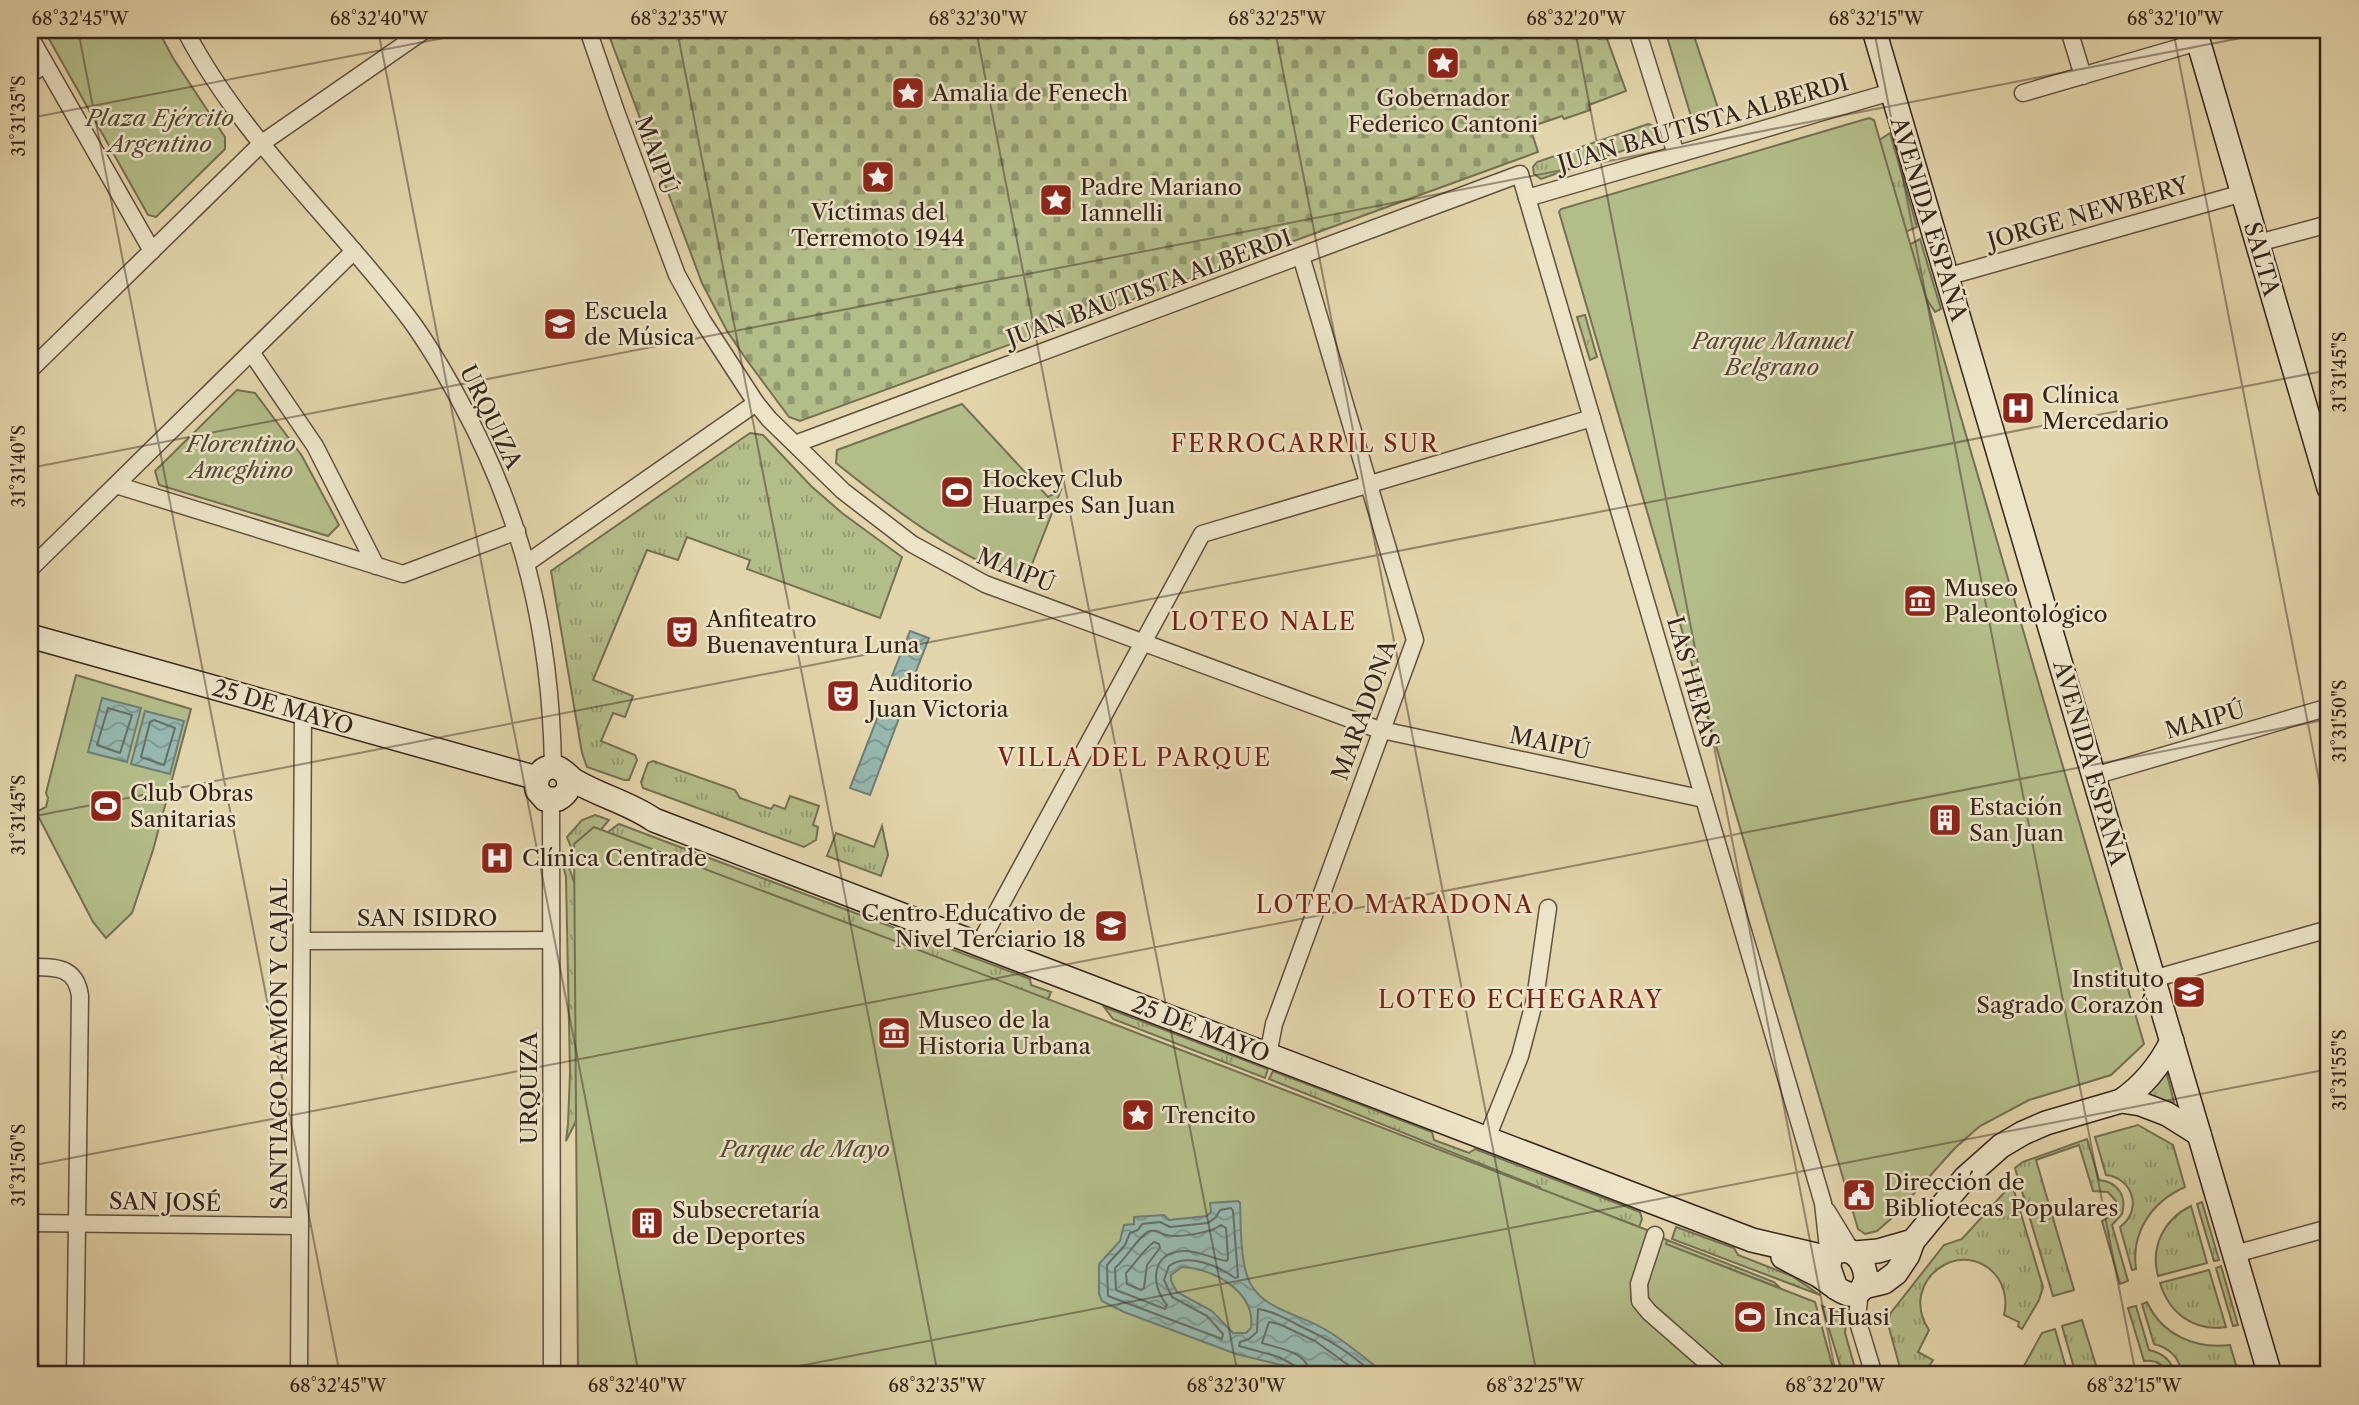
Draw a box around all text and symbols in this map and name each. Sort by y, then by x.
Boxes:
text: 68°32'45"W [32,8,130,30]
text: 68°32'40"W [330,8,430,30]
text: 68°32'35"W [630,8,729,30]
text: 68°32'30"W [929,8,1029,30]
text: 68°32'25"W [1228,8,1327,30]
text: 68°32'20"W [1526,8,1627,30]
text: 68°32'15"W [1828,8,1925,30]
text: 68°32'10"W [2127,8,2225,30]
place icon: Gobernador Federico Cantoni [1424,44,1462,82]
street label: JUAN BAUTISTA ALBERDI [1551,68,1852,179]
place icon: Amalia de Fenech [889,74,927,112]
text: 31°31'35"S [8,75,30,157]
place label: Amalia de Fenech [931,79,1128,107]
place label: Gobernador Federico Cantoni [1348,84,1538,138]
park label: Plaza Ejército Argentino [84,104,234,158]
street label: MAIPÚ [629,112,683,198]
street label: AVENIDA ESPAÑA [1884,113,1974,325]
place icon: Víctimas del Terremoto 1944 [859,158,897,196]
street label: JORGE NEWBERY [1981,171,2193,256]
place label: Padre Mariano Iannelli [1080,173,1242,227]
place icon: Padre Mariano Iannelli [1037,181,1075,219]
place label: Víctimas del Terremoto 1944 [791,198,965,252]
street label: SALTA [2238,219,2286,300]
street label: JUAN BAUTISTA ALBERDI [1000,223,1295,354]
place label: Escuela de Música [584,297,696,351]
school or university icon: Escuela de Música [541,305,579,343]
park label: Parque Manuel Belgrano [1690,327,1855,381]
text: 31°31'45"S [2329,331,2351,413]
street label: URQUIZA [454,360,529,474]
place label: Clínica Mercedario [2042,381,2169,435]
hospital icon: Clínica Mercedario [1999,389,2037,427]
text: 31°31'40"S [8,425,30,507]
district label: FERROCARRIL SUR [1170,429,1440,458]
park label: Florentino Ameghino [184,430,296,484]
place label: Hockey Club Huarpes San Juan [982,465,1175,519]
sports icon: Hockey Club Huarpes San Juan [938,473,976,511]
street label: MAIPÚ [973,542,1059,598]
place label: Museo Paleontológico [1944,574,2108,628]
museum icon: Museo Paleontológico [1901,582,1939,620]
place label: Anfiteatro Buenaventura Luna [705,605,921,659]
district label: LOTEO NALE [1171,607,1357,636]
theatre icon: Anfiteatro Buenaventura Luna [663,613,701,651]
street label: LAS HERAS [1661,613,1725,751]
street label: MARADONA [1326,635,1403,784]
street label: AVENIDA ESPAÑA [2047,656,2133,870]
place label: Auditorio Juan Victoria [865,669,1009,723]
street label: 25 DE MAYO [209,674,357,740]
theatre icon: Auditorio Juan Victoria [824,677,862,715]
text: 31°31'50"S [2329,679,2351,763]
street label: MAIPÚ [2162,695,2248,745]
street label: MAIPÚ [1507,721,1593,765]
district label: VILLA DEL PARQUE [997,743,1272,772]
text: 31°31'45"S [8,774,30,856]
place label: Club Obras Sanitarias [130,779,253,833]
sports icon: Club Obras Sanitarias [87,787,125,825]
place label: Estación San Juan [1969,793,2064,847]
building icon: Estación San Juan [1926,801,1964,839]
hospital icon: Clínica Centrade [478,839,516,877]
place label: Clínica Centrade [522,844,707,872]
street label: SANTIAGO RAMÓN Y CAJAL [265,878,293,1210]
district label: LOTEO MARADONA [1256,890,1534,919]
place label: Centro Educativo de Nivel Terciario 18 [861,899,1086,953]
street label: SAN ISIDRO [357,904,497,932]
school or university icon: Centro Educativo de Nivel Terciario 18 [1092,907,1130,945]
place label: Instituto Sagrado Corazón [1976,965,2164,1019]
school or university icon: Instituto Sagrado Corazón [2170,973,2208,1011]
district label: LOTEO ECHEGARAY [1378,985,1664,1014]
street label: 25 DE MAYO [1128,990,1274,1068]
place label: Museo de la Historia Urbana [918,1006,1092,1060]
museum icon: Museo de la Historia Urbana [875,1014,913,1052]
text: 31°31'55"S [2329,1029,2351,1111]
street label: URQUIZA [515,1031,543,1144]
place icon: Trencito [1119,1096,1157,1134]
place label: Trencito [1162,1101,1256,1129]
text: 31°31'50"S [8,1123,30,1207]
park label: Parque de Mayo [718,1135,890,1163]
place label: Dirección de Bibliotecas Populares [1884,1168,2118,1222]
public building icon: Dirección de Bibliotecas Populares [1840,1176,1878,1214]
street label: SAN JOSÉ [109,1187,221,1217]
place label: Subsecretaría de Deportes [672,1196,821,1250]
building icon: Subsecretaría de Deportes [628,1204,666,1242]
sports icon: Inca Huasi [1731,1298,1769,1336]
place label: Inca Huasi [1774,1303,1890,1331]
text: 68°32'45"W [290,1375,388,1397]
text: 68°32'40"W [588,1375,688,1397]
text: 68°32'35"W [888,1375,987,1397]
text: 68°32'30"W [1187,1375,1287,1397]
text: 68°32'25"W [1486,1375,1585,1397]
text: 68°32'20"W [1785,1375,1886,1397]
text: 68°32'15"W [2086,1375,2183,1397]

